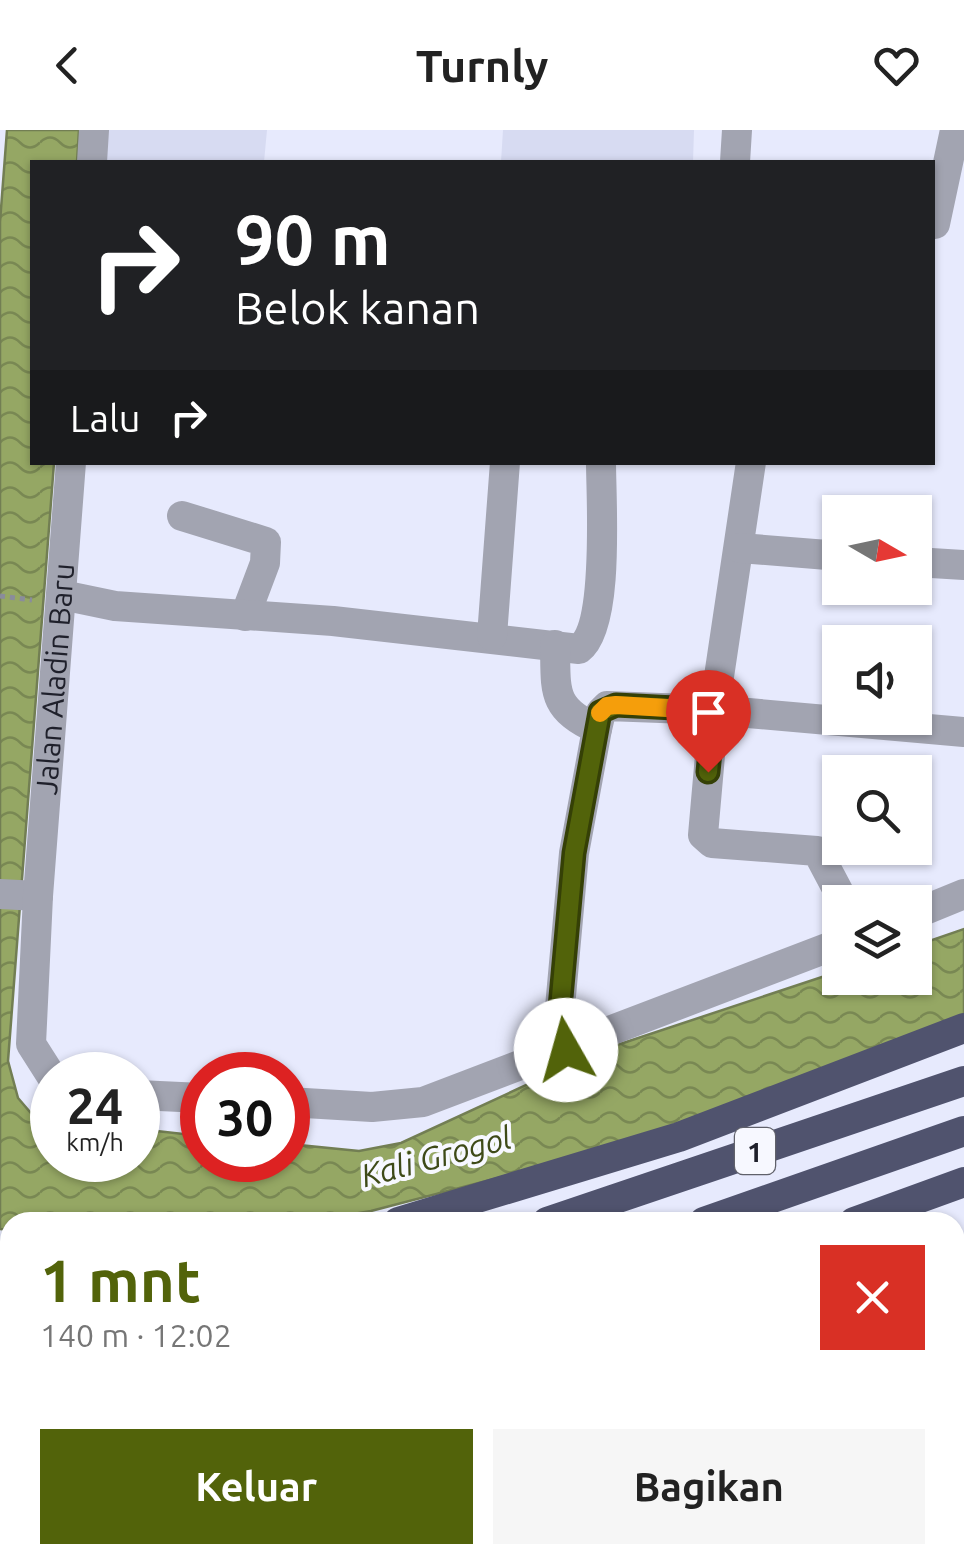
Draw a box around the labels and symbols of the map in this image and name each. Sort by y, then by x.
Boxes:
north arrow [822,495,932,605]
street label: Jalan Aladin Baru [29,562,80,796]
pin [666,670,751,773]
position arrow [514,998,618,1102]
speed limit sign: 30 [180,1052,310,1182]
water label: Kali Grogol [357,1119,515,1193]
road number: 1 [735,1128,775,1174]

